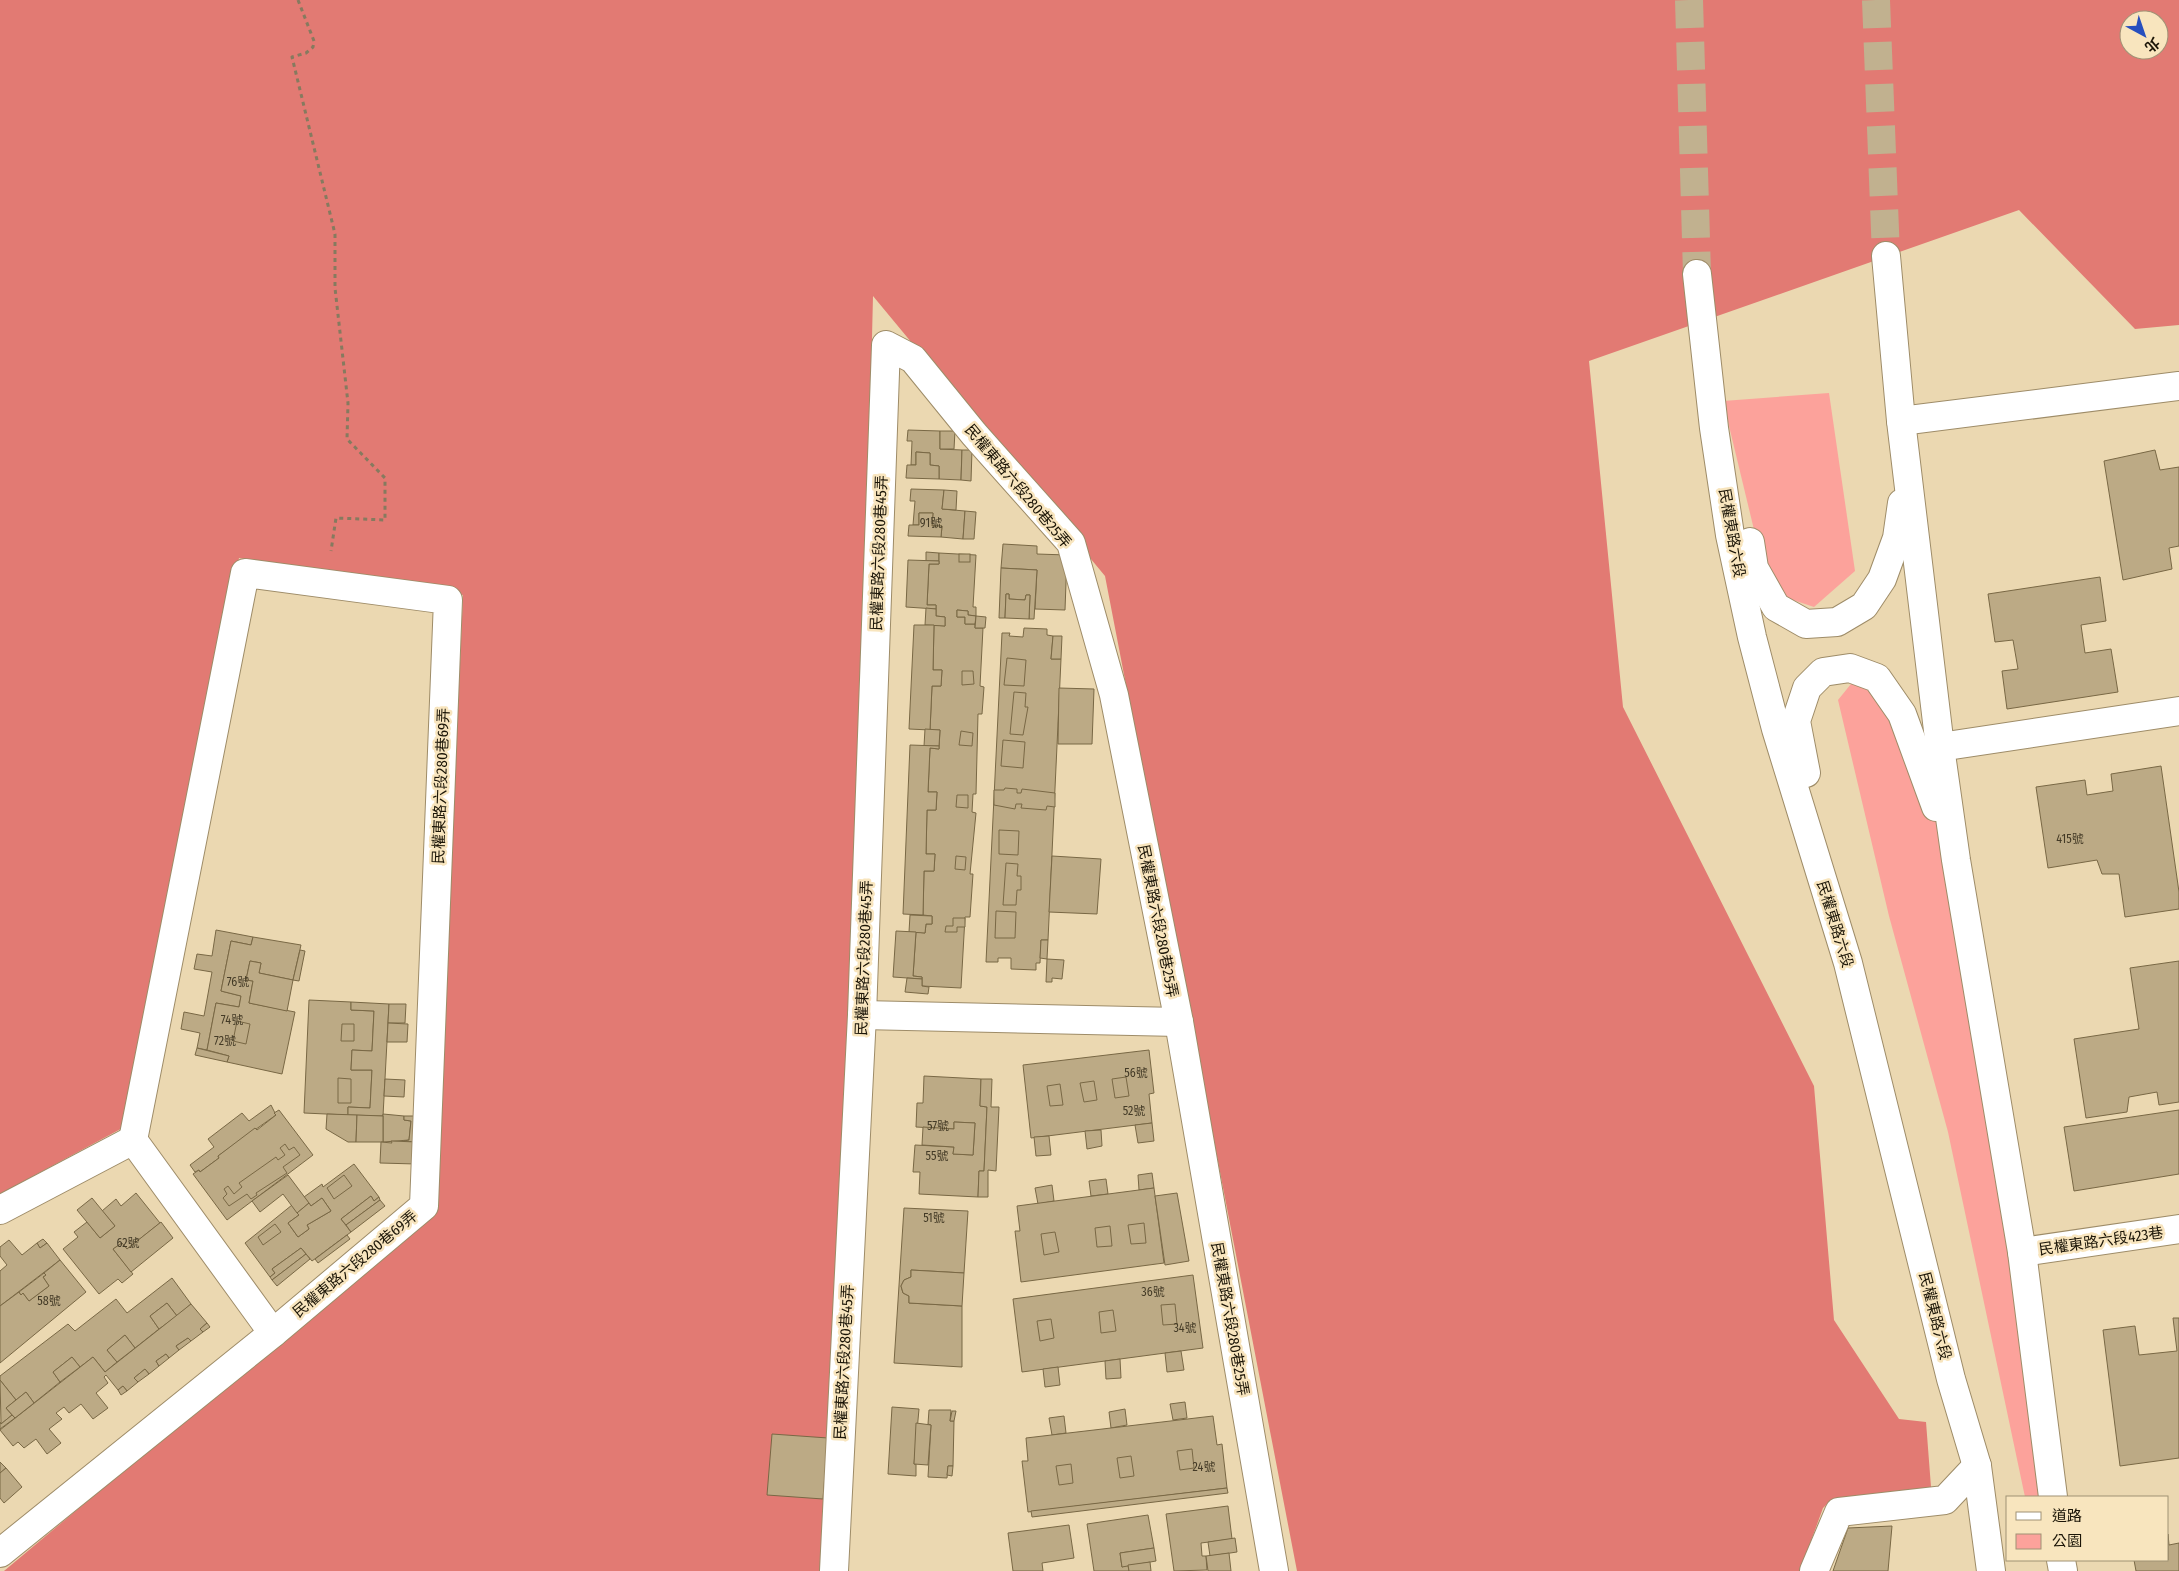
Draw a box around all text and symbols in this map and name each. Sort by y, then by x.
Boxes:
north arrow [2119,10,2169,60]
text: 北 [2141,34,2163,56]
street label: 民權東路六段280巷25弄 [961,421,1075,551]
street label: 民權東路六段280巷45弄 [867,475,891,631]
street label: 民權東路六段 [1715,487,1749,579]
house number: 91號 [920,516,942,530]
street label: 民權東路六段280巷69弄 [429,707,453,865]
house number: 415號 [2056,832,2084,846]
street label: 民權東路六段280巷25弄 [1134,843,1182,999]
street label: 民權東路六段 [1813,878,1857,970]
street label: 民權東路六段280巷45弄 [852,880,876,1036]
house number: 76號 [227,975,249,989]
house number: 74號 [221,1013,243,1027]
house number: 72號 [214,1034,236,1048]
house number: 56號 [1124,1066,1148,1080]
house number: 52號 [1123,1104,1145,1118]
house number: 57號 [927,1119,949,1133]
house number: 55號 [926,1149,948,1163]
street label: 民權東路六段280巷69弄 [289,1207,421,1321]
house number: 51號 [923,1211,945,1225]
street label: 民權東路六段423巷 [2038,1223,2164,1259]
house number: 62號 [116,1236,140,1250]
street label: 民權東路六段280巷25弄 [1208,1241,1252,1397]
street label: 民權東路六段 [1915,1270,1955,1362]
street label: 民權東路六段280巷45弄 [831,1284,857,1440]
house number: 36號 [1141,1285,1165,1299]
house number: 58號 [37,1294,61,1308]
house number: 34號 [1173,1321,1197,1335]
house number: 24號 [1193,1460,1215,1474]
legend [2006,1496,2169,1561]
text: 道路 [2052,1507,2082,1525]
text: 公園 [2052,1532,2082,1550]

